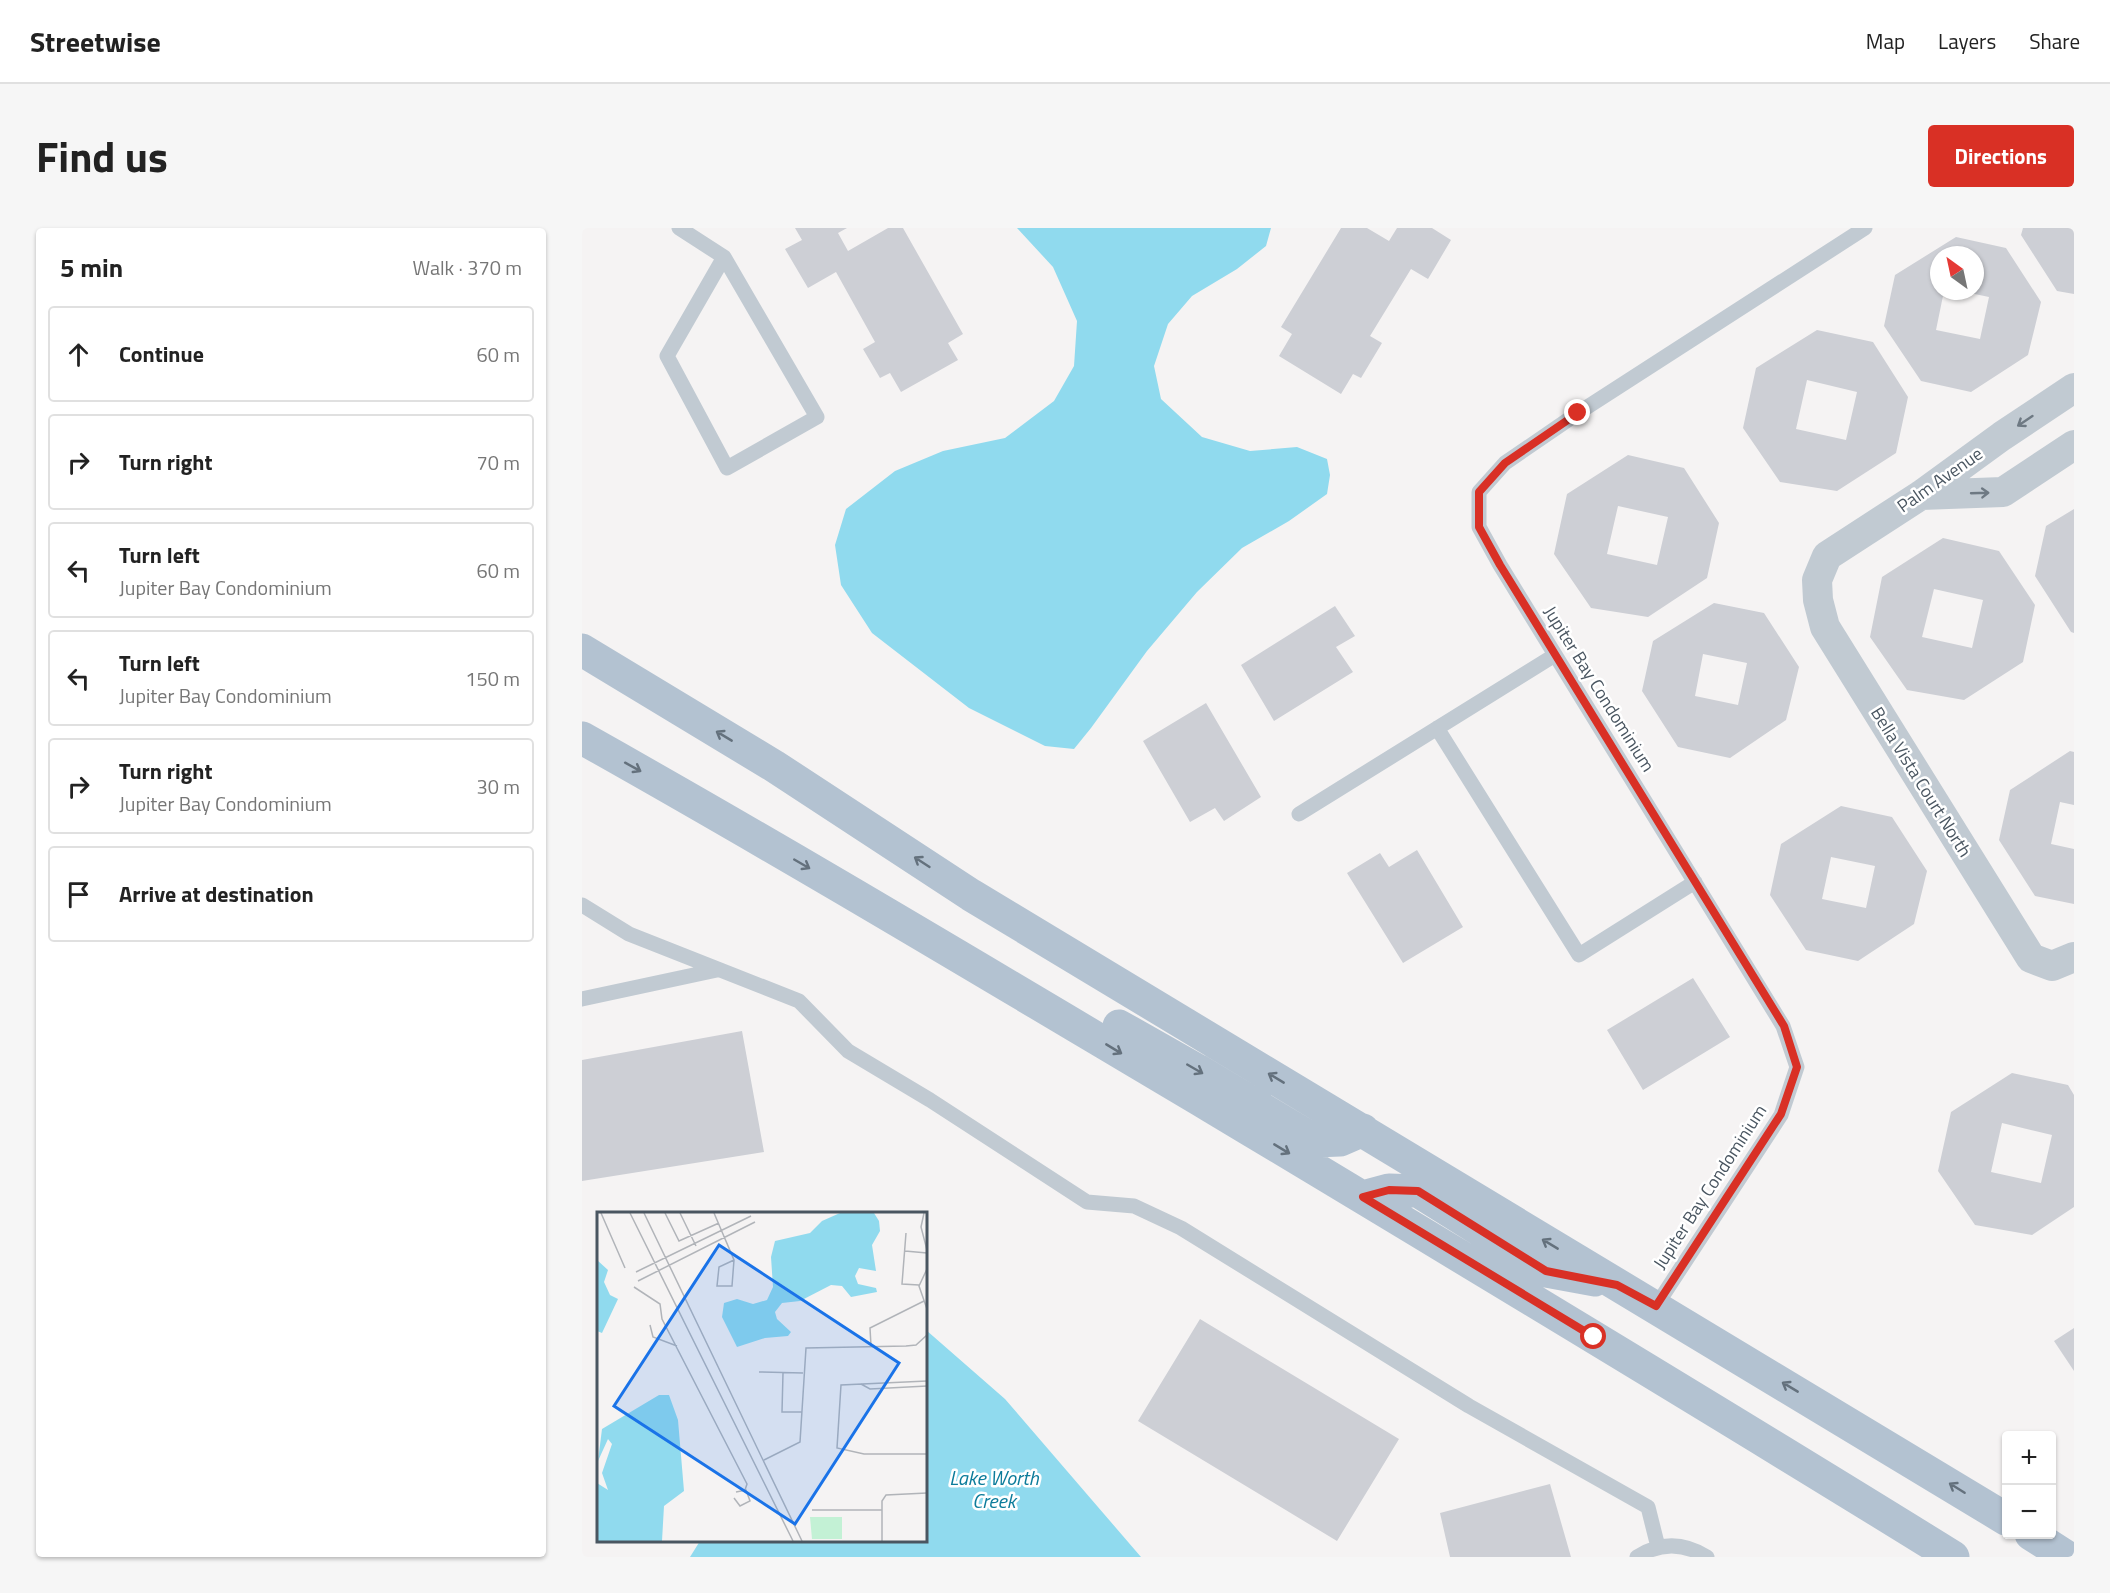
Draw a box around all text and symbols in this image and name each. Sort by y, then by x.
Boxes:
text: Streetwise [30,20,161,63]
text: Map [1866,25,1905,57]
text: Layers [1938,25,1996,57]
text: Share [2029,25,2080,57]
text: Find us [36,124,168,188]
button: Directions [1928,125,2074,187]
north arrow [1930,246,1984,300]
text: 5 min [60,248,123,287]
text: Walk · 370 m [413,252,522,283]
text: Continue [119,337,204,371]
icon: ahead [62,338,95,371]
text: 60 m [476,339,520,370]
route end [1564,399,1590,425]
one-way arrow [2017,415,2034,427]
street label: Palm Avenue [1891,440,1988,519]
text: Turn right [119,445,213,479]
icon: right [62,446,95,479]
text: 70 m [476,447,520,478]
one-way arrow [1969,487,1989,498]
text: Turn left [119,538,200,572]
icon: left [62,554,95,587]
text: 60 m [476,555,520,586]
text: Jupiter Bay Condominium [119,572,332,603]
street label: Jupiter Bay Condominium [1537,600,1662,777]
text: Turn left [119,646,200,680]
icon: left [62,662,95,695]
text: 150 m [465,663,520,694]
text: Jupiter Bay Condominium [119,680,332,711]
street label: Bella Vista Court North [1864,701,1979,862]
one-way arrow [716,729,733,741]
text: Turn right [119,754,213,788]
one-way arrow [624,761,641,773]
icon: right [62,770,95,803]
text: 30 m [476,771,520,802]
text: Jupiter Bay Condominium [119,788,332,819]
one-way arrow [914,856,931,868]
one-way arrow [793,858,810,870]
text: Arrive at destination [119,877,314,911]
icon: arrive [62,878,95,911]
one-way arrow [1105,1043,1122,1055]
one-way arrow [1186,1063,1203,1075]
one-way arrow [1268,1071,1285,1083]
street label: Jupiter Bay Condominium [1646,1099,1773,1274]
one-way arrow [1273,1143,1290,1155]
inset map [597,1212,927,1542]
one-way arrow [1542,1238,1559,1250]
route start [1580,1323,1606,1349]
one-way arrow [1782,1381,1799,1393]
map controls [2002,1431,2056,1539]
button: + [2002,1431,2056,1485]
water label: Lake Worth Creek [949,1462,1040,1516]
one-way arrow [1949,1482,1966,1494]
button: − [2002,1485,2056,1539]

